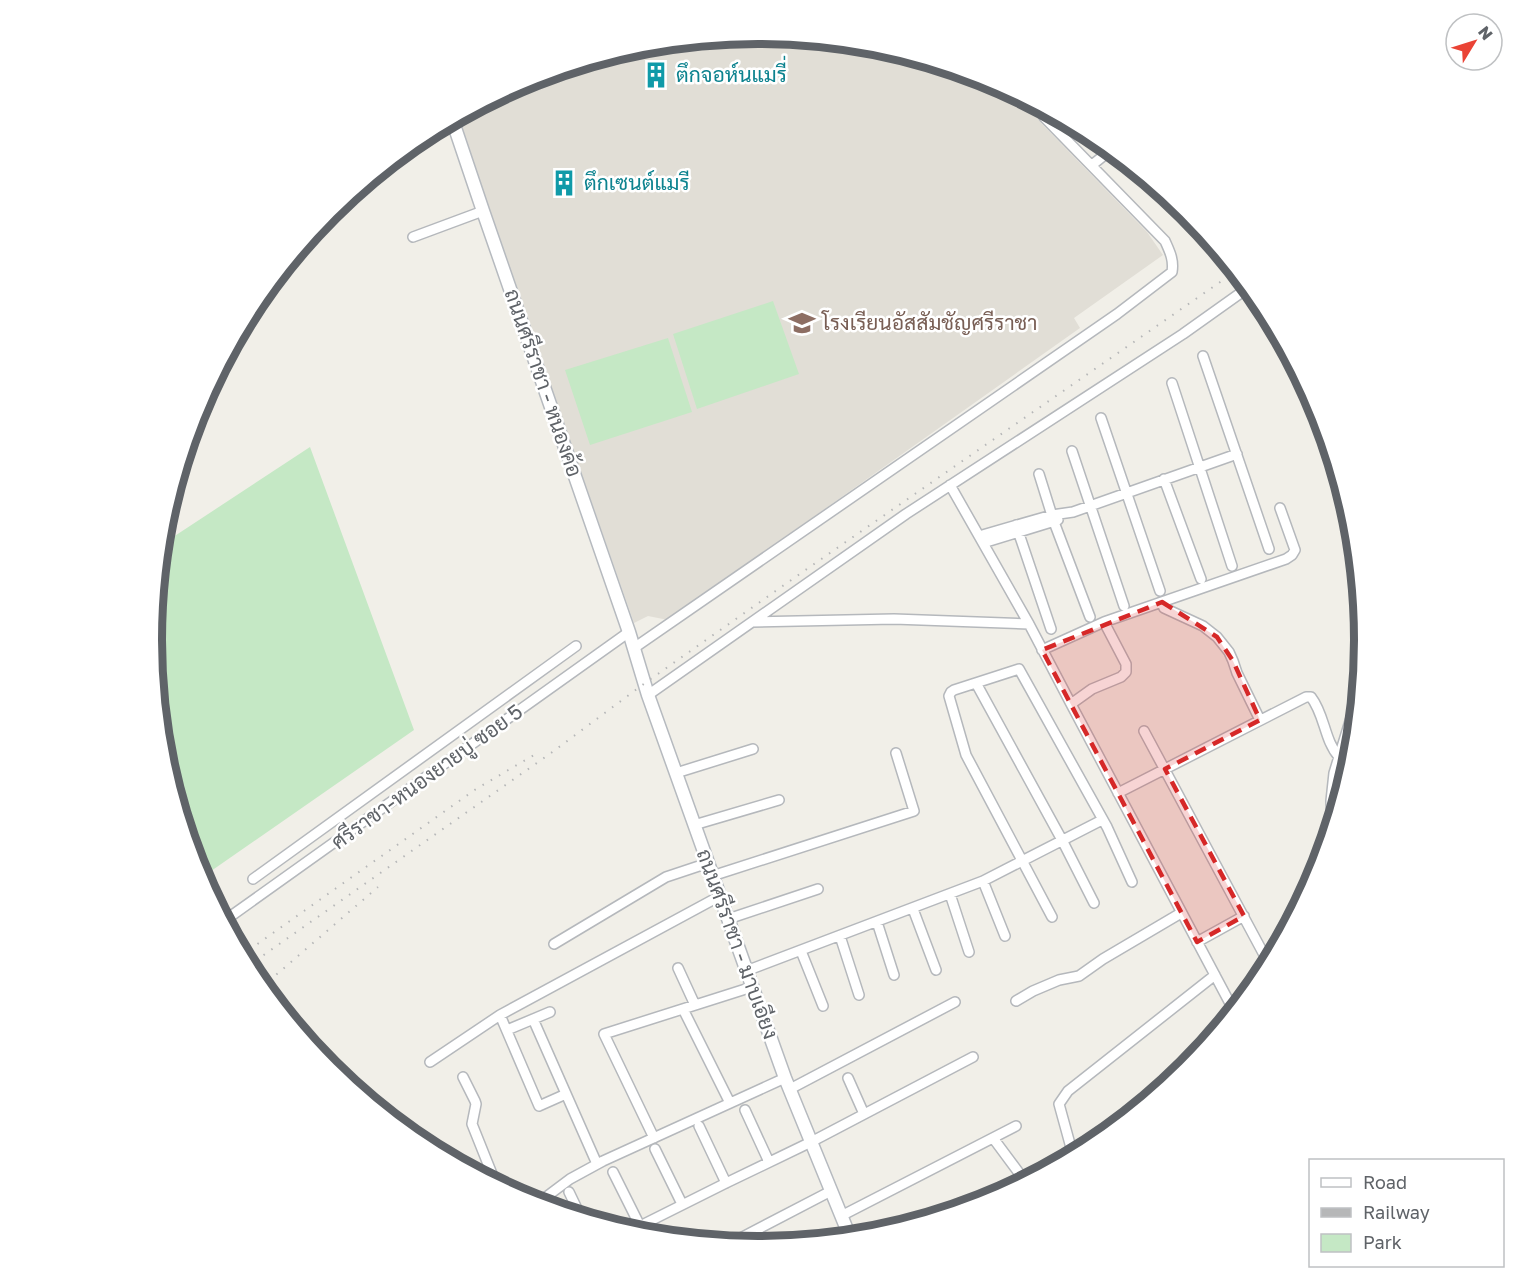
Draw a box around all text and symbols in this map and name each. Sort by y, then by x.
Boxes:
north arrow [1444,12,1504,72]
text: N [1474,22,1497,44]
place label: ตึกจอห์นแมรี่ [676,55,787,87]
building icon: ตึกจอห์นแมรี่ [641,60,671,90]
building icon: ตึกเซนต์แมรี [549,168,579,198]
place label: ตึกเซนต์แมรี [584,169,690,195]
street label: ถนนศรีราชา - หนองค้อ [500,285,588,480]
school or university icon: โรงเรียนอัสสัมชัญศรีราชา [787,308,817,338]
place label: โรงเรียนอัสสัมชัญศรีราชา [821,309,1038,335]
street label: ศรีราชา-หนองยายบู่ ซอย 5 [326,698,529,857]
street label: ถนนศรีราชา - มาบเอียง [691,845,784,1042]
legend [1309,1159,1504,1267]
text: Road [1363,1171,1407,1193]
text: Railway [1363,1201,1430,1223]
text: Park [1363,1231,1402,1253]

